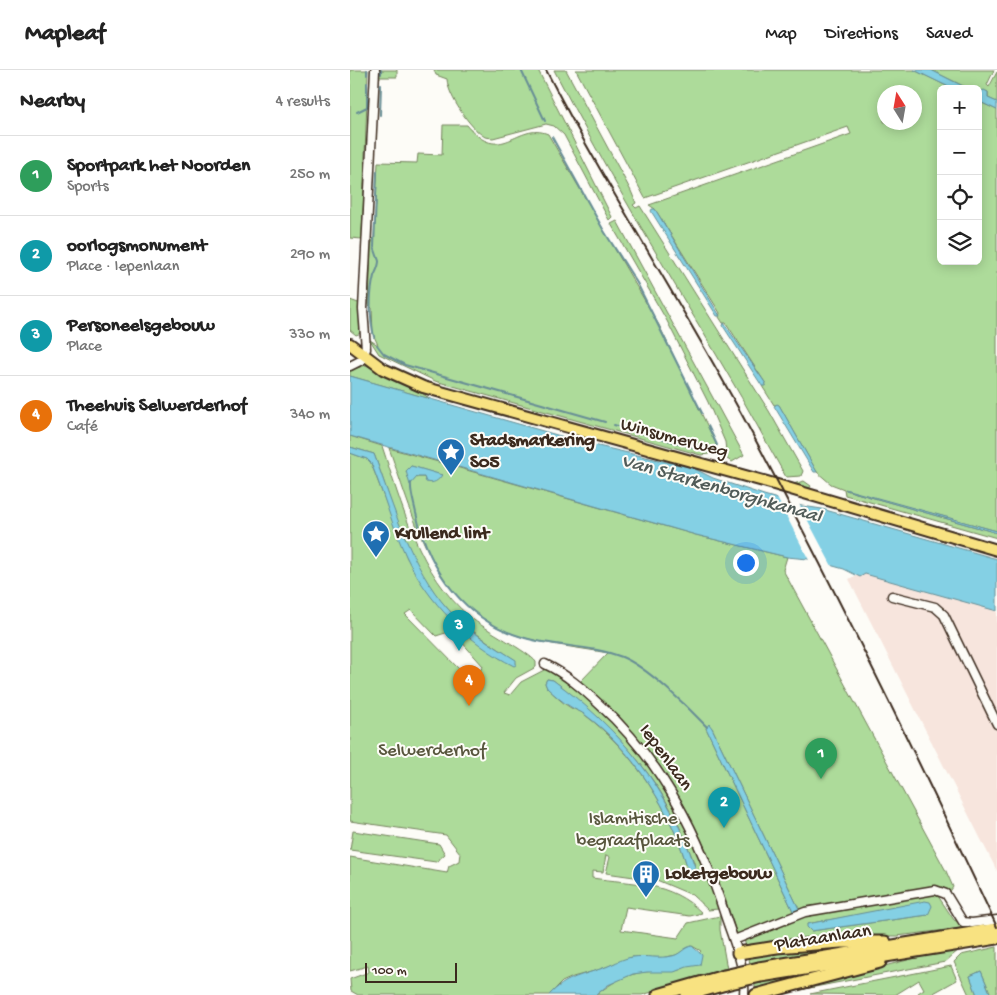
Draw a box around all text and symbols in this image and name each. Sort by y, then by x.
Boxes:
text: Mapleaf [25,20,105,49]
text: Map [765,24,797,45]
text: Directions [825,24,898,45]
text: Saved [926,24,972,45]
north arrow [877,85,922,130]
map controls [937,85,982,265]
button: + [937,85,982,130]
text: Nearby [20,90,85,115]
text: 4 results [275,93,330,112]
button: − [937,130,982,175]
text: Sportpark het Noorden [67,155,250,178]
text: 1 [33,166,39,185]
text: 250 m [290,166,330,185]
button: locate [937,175,982,220]
text: Sports [67,178,109,197]
button: layers [937,220,982,265]
text: oorlogsmonument [67,235,207,258]
text: 2 [32,246,40,265]
text: 290 m [290,246,330,265]
text: Place · Iepenlaan [67,258,179,277]
text: Personeelsgebouw [67,315,215,338]
text: 3 [32,326,40,345]
text: 330 m [289,326,330,345]
text: Place [67,338,102,357]
text: Theehuis Selwerderhof [67,395,246,418]
text: 4 [32,406,40,425]
text: 340 m [290,406,330,425]
street label: Winsumerweg [618,414,731,464]
text: Café [67,418,98,437]
place label: Stadsmarkering S05 [470,430,595,475]
place icon: Stadsmarkering S05 [436,437,466,476]
water label: Van Starkenborghkanaal [618,450,825,530]
place icon: Krullend lint [361,519,391,558]
place label: Krullend lint [394,523,491,546]
your location [733,550,759,576]
pin: 3 [443,610,475,651]
pin: 4 [453,665,485,706]
street label: Iepenlaan [633,720,697,796]
pin: 1 [805,738,837,779]
park label: Selwerderhof [378,740,488,763]
pin: 2 [708,787,740,828]
park label: Islamitische begraafplaats [576,808,691,853]
building icon: Loketgebouw [631,859,661,898]
place label: Loketgebouw [665,863,772,886]
street label: Plataanlaan [772,920,873,958]
scale bar [365,960,458,983]
text: 100 m [372,963,407,980]

